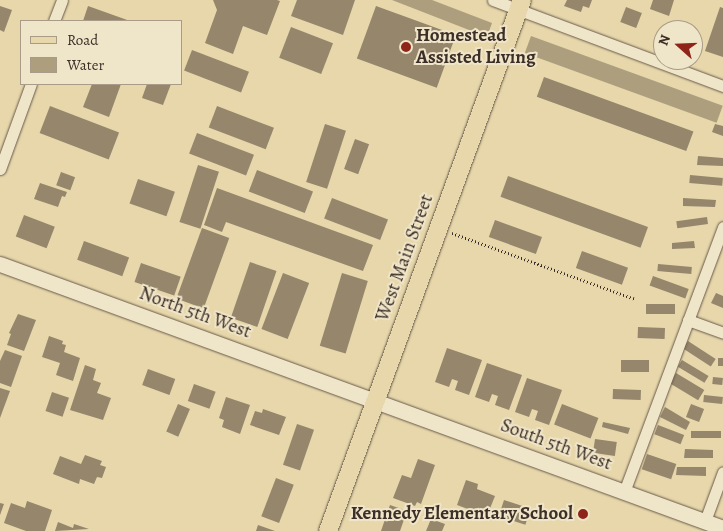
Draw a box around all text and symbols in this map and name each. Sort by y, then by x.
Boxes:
legend [20,20,182,85]
north arrow [653,20,703,70]
place label: Homestead Assisted Living [416,25,536,69]
text: Road [67,30,98,50]
text: N [654,32,675,48]
marker: Homestead Assisted Living [400,41,412,53]
text: Water [67,55,104,75]
street label: West Main Street [371,191,439,325]
street label: North 5th West [136,282,254,344]
street label: South 5th West [497,414,615,476]
place label: Kennedy Elementary School [351,503,573,525]
marker: Kennedy Elementary School [577,508,589,520]

